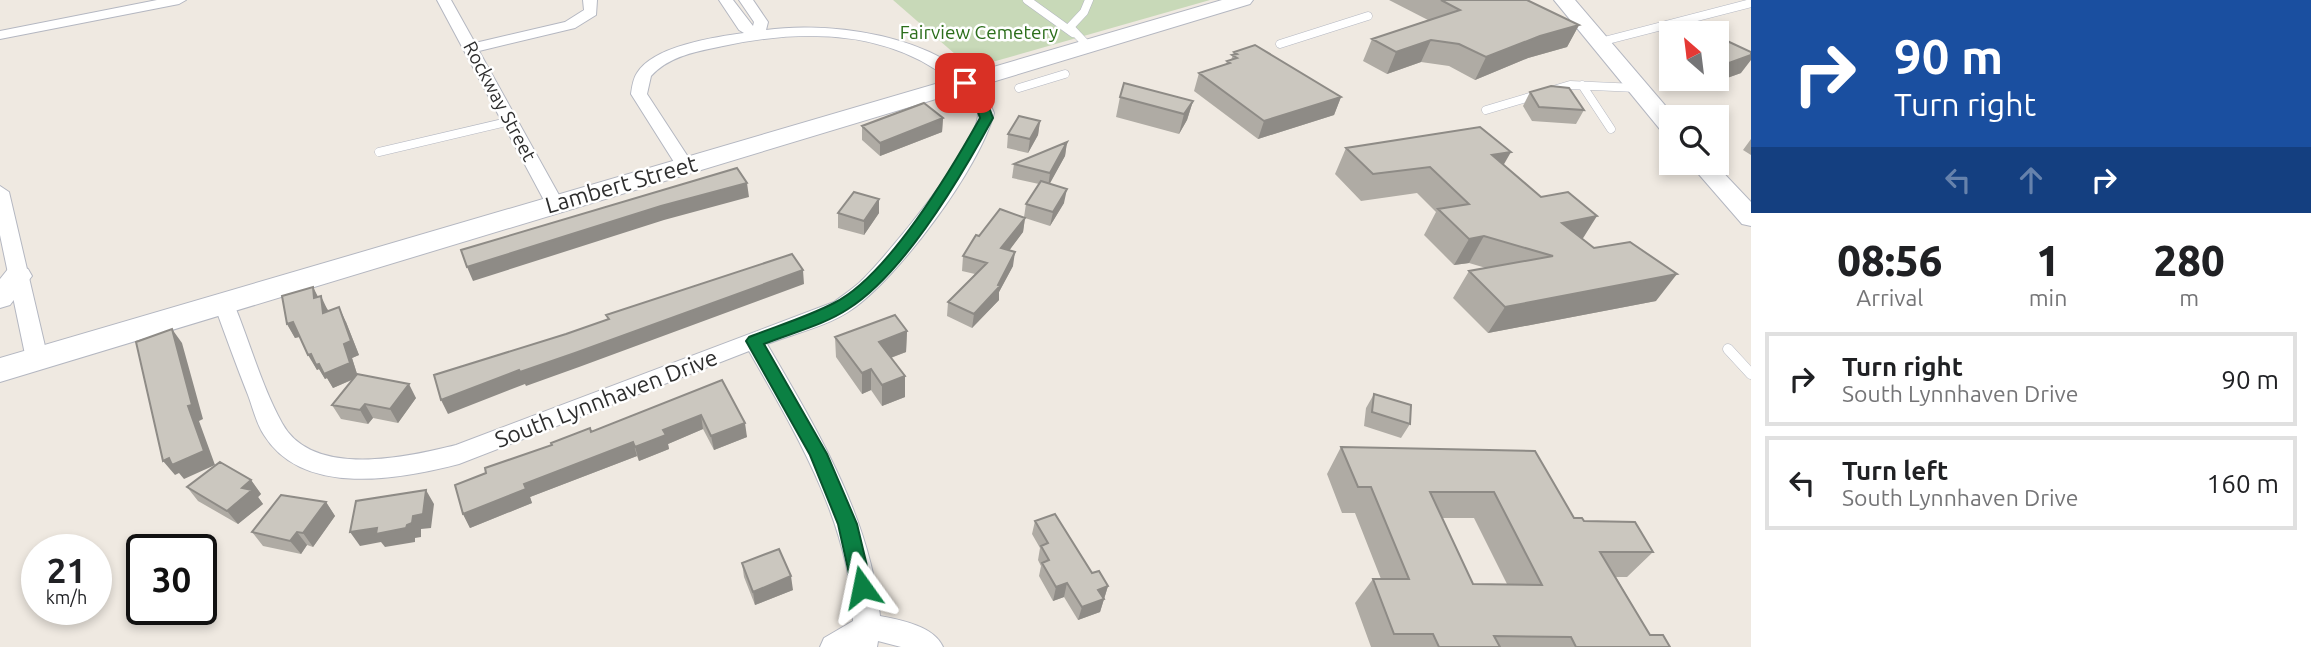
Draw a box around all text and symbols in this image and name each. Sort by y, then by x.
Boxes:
park label: Fairview Cemetery [900,21,1058,43]
north arrow [1659,21,1729,91]
map controls [1659,21,1729,175]
icon: right [1779,28,1870,119]
text: 90 m [1894,28,2003,83]
street label: Rockway Street [459,37,541,165]
pin [935,53,995,113]
icon: arrive [946,64,984,102]
text: Turn right [1894,86,2036,122]
button: search [1659,105,1729,175]
street label: Lambert Street [542,150,700,218]
icon: left [1939,161,1977,199]
icon: ahead [2012,161,2050,199]
icon: right [2085,161,2123,199]
text: 08:56 [1837,237,1942,284]
text: 1 [2036,237,2060,284]
text: 280 [2154,237,2225,284]
text: Arrival [1856,285,1923,310]
text: min [2029,285,2067,310]
text: m [2179,285,2199,310]
street label: South Lynnhaven Drive [491,344,721,452]
text: Turn right [1842,352,1963,381]
icon: right [1783,360,1821,398]
text: 90 m [2221,365,2279,394]
text: South Lynnhaven Drive [1842,381,2078,406]
text: Turn left [1842,456,1948,485]
icon: left [1783,464,1821,502]
text: 160 m [2207,469,2279,498]
text: South Lynnhaven Drive [1842,485,2078,510]
speed limit sign: 30 [126,534,217,625]
text: 21 [47,550,86,590]
position arrow [825,550,899,624]
text: km/h [46,587,87,607]

